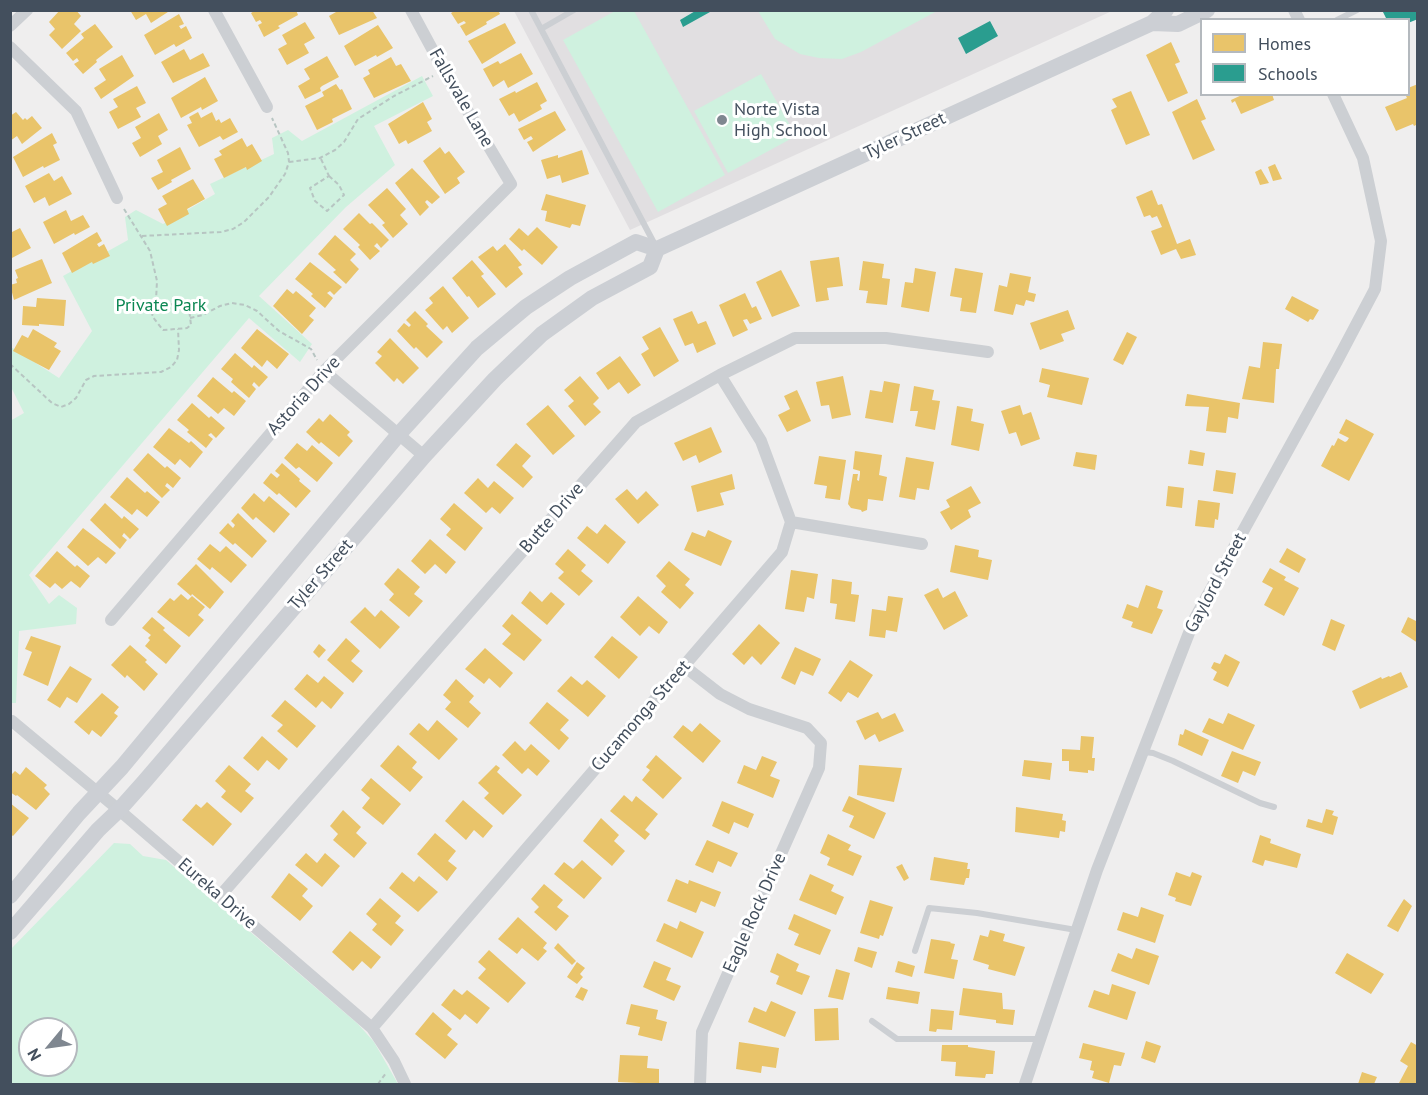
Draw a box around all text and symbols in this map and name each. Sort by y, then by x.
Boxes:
legend [1200,18,1410,96]
text: Homes [1258,32,1311,55]
street label: Fallsvale Lane [424,45,498,151]
text: Schools [1258,62,1318,85]
place label: Norte Vista High School [734,99,827,142]
street label: Tyler Street [861,108,949,164]
marker: Norte Vista High School [715,113,729,127]
park label: Private Park [116,295,206,317]
street label: Astoria Drive [263,352,345,440]
street label: Butte Drive [515,478,589,558]
street label: Gaylord Street [1181,529,1251,637]
street label: Tyler Street [284,535,358,615]
street label: Cucamonga Street [587,656,695,776]
street label: Eagle Rock Drive [719,850,791,976]
street label: Eureka Drive [173,854,261,934]
north arrow [18,1017,78,1077]
text: N [23,1045,45,1064]

